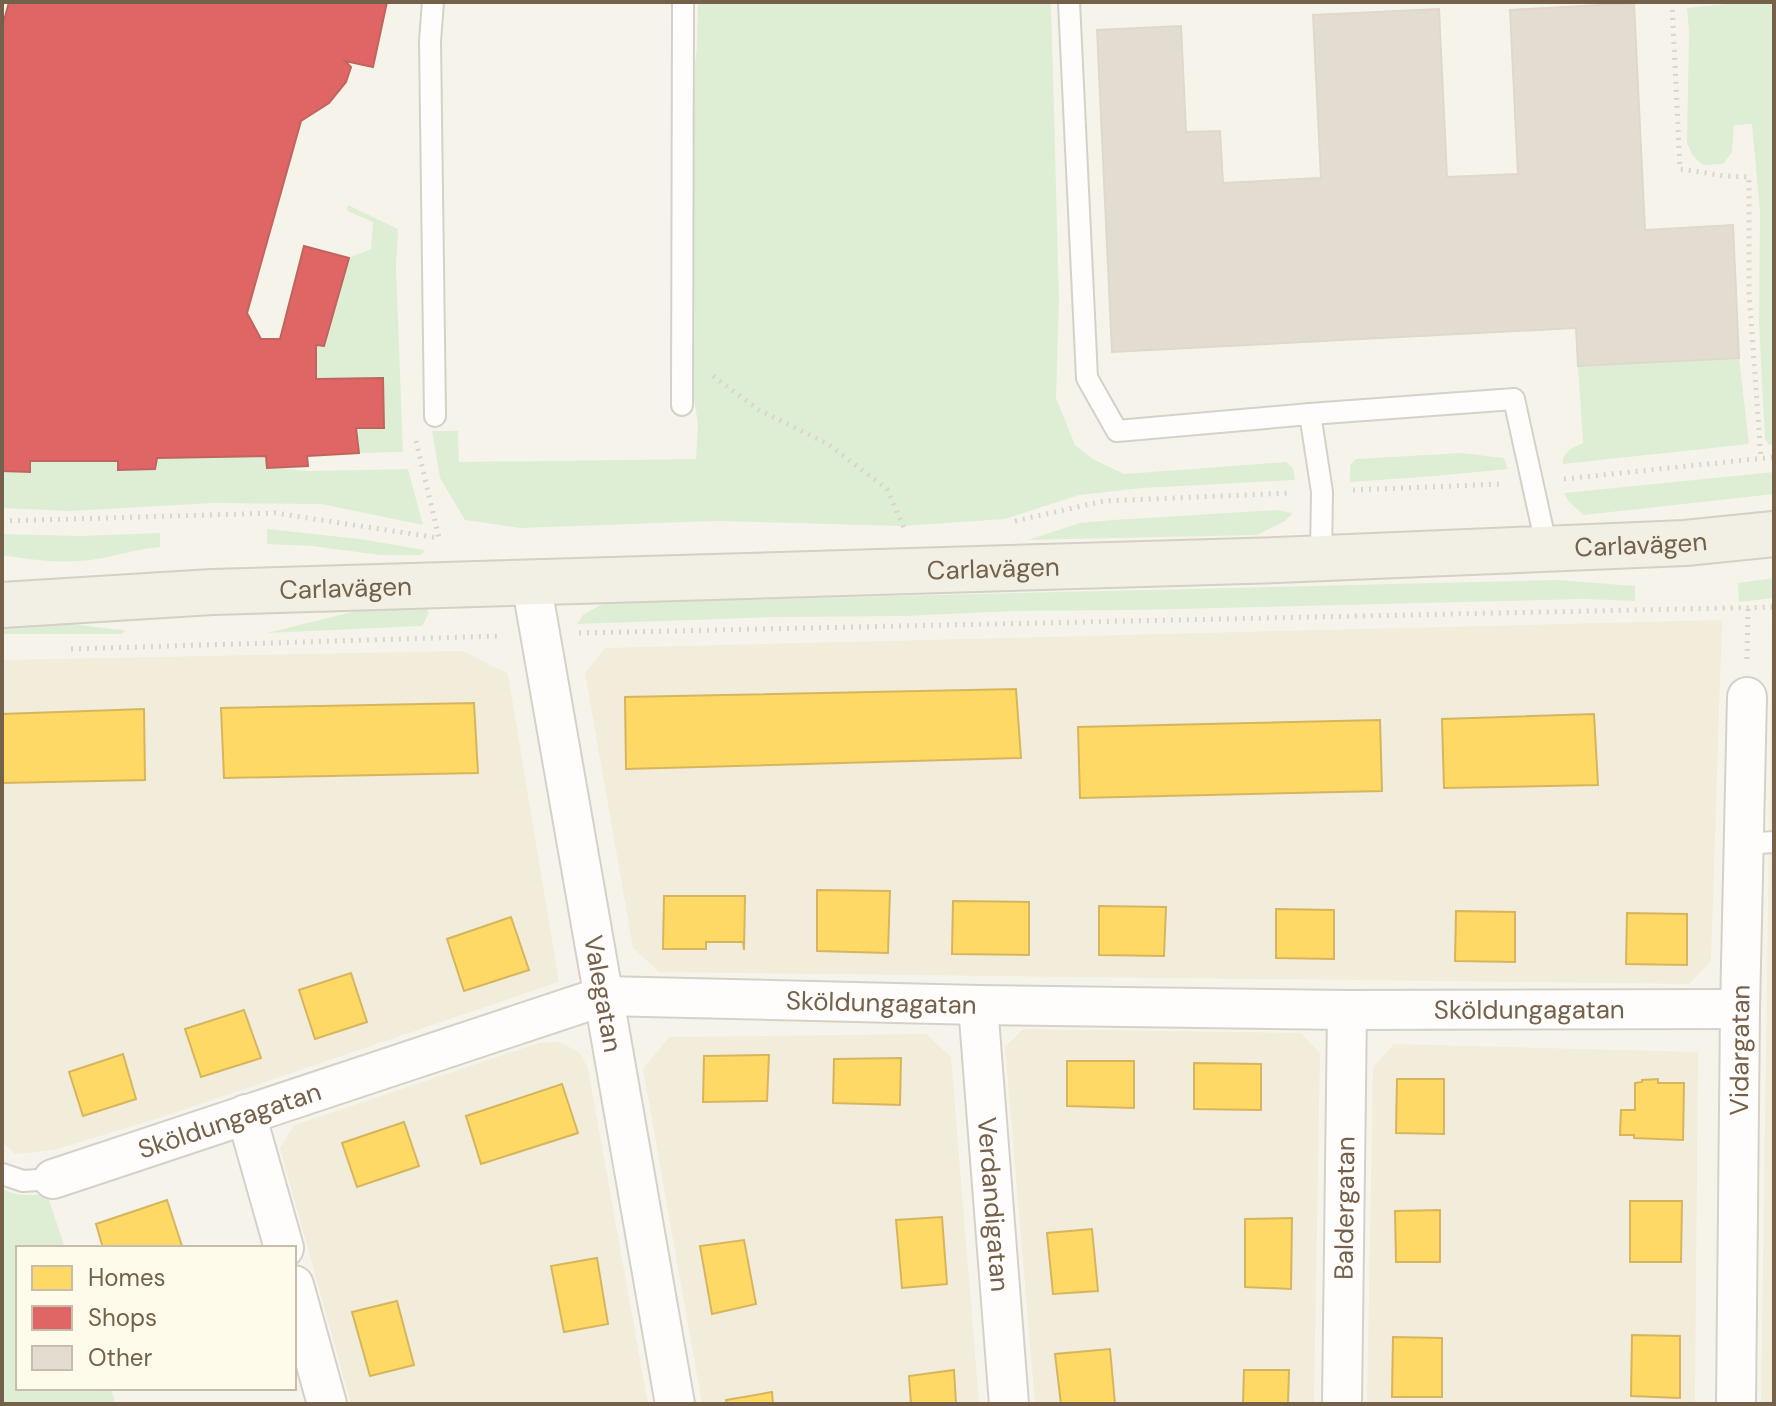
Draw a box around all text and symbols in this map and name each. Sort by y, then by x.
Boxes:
street label: Carlavägen [1574,524,1709,565]
street label: Carlavägen [926,550,1060,588]
street label: Carlavägen [279,569,412,607]
street label: Valegatan [576,933,630,1055]
street label: Sköldungagatan [785,983,977,1022]
street label: Vidargatan [1722,984,1758,1116]
street label: Sköldungagatan [1434,992,1625,1027]
street label: Sköldungagatan [134,1074,325,1167]
street label: Verdandigatan [970,1116,1017,1293]
street label: Baldergatan [1327,1136,1362,1280]
legend [16,1246,296,1390]
text: Homes [88,1262,166,1293]
text: Shops [88,1302,157,1333]
text: Other [88,1342,152,1373]

